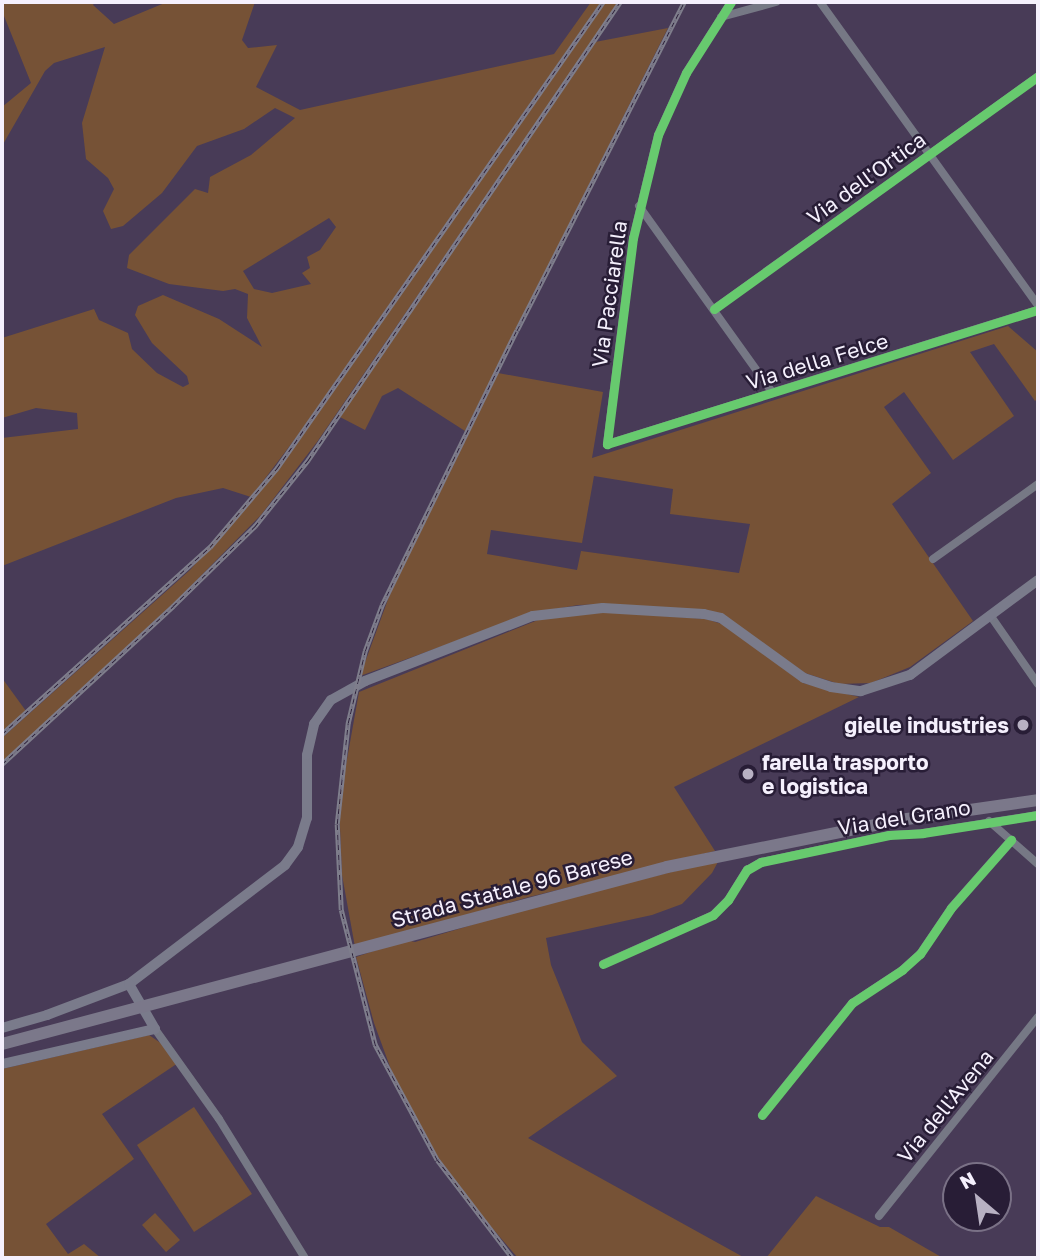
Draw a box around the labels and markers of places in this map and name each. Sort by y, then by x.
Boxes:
place label: gielle industries [844,712,1009,738]
marker: gielle industries [1015,717,1031,733]
place label: farella trasporto e logistica [762,749,929,799]
marker: farella trasporto e logistica [740,766,756,782]

